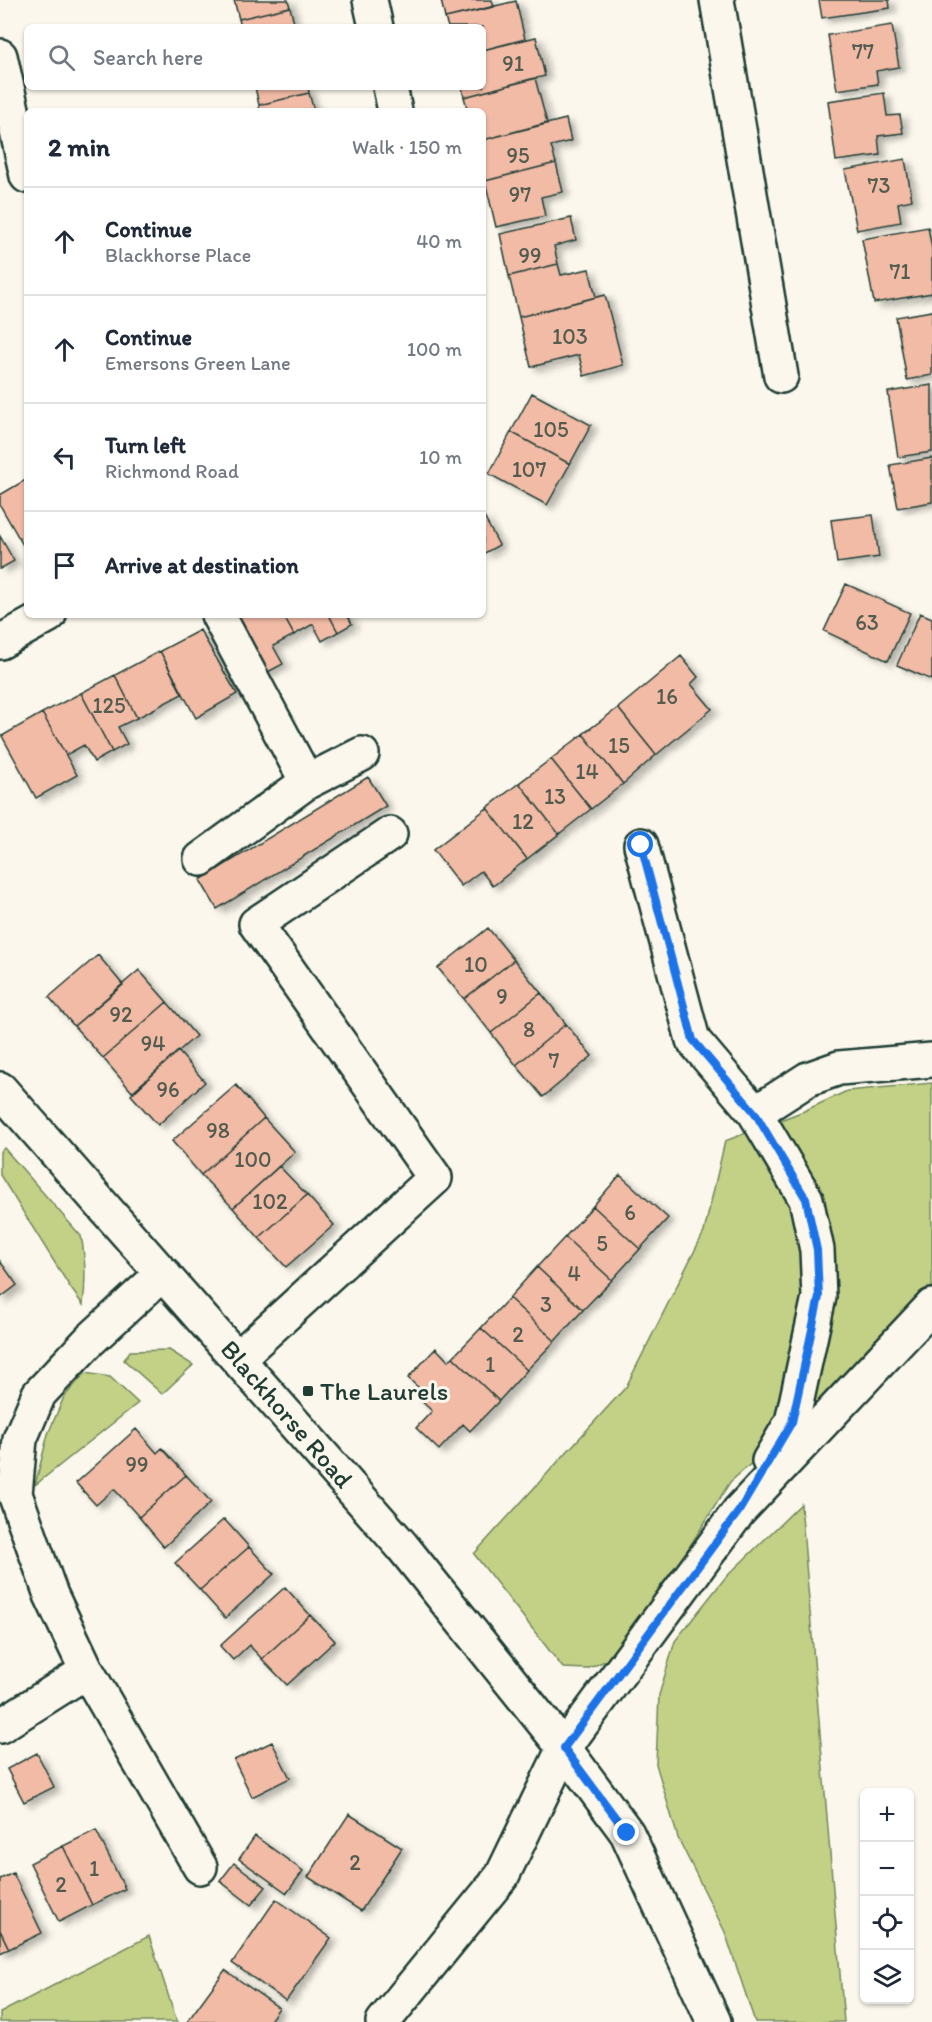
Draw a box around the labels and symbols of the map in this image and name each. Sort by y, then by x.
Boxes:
house number: 77 [852,38,874,65]
house number: 91 [502,50,524,77]
house number: 95 [506,142,530,169]
house number: 73 [868,172,890,199]
house number: 97 [509,181,531,208]
house number: 99 [518,242,542,269]
house number: 71 [889,258,911,285]
house number: 103 [552,323,588,350]
house number: 105 [533,416,569,443]
house number: 107 [512,456,546,483]
house number: 63 [855,609,879,636]
house number: 16 [656,683,678,710]
house number: 125 [92,692,126,719]
house number: 15 [608,732,630,759]
house number: 14 [575,758,599,785]
house number: 13 [544,783,566,810]
house number: 12 [512,808,534,835]
route start [627,831,653,857]
house number: 10 [464,951,488,978]
house number: 9 [496,983,508,1010]
house number: 92 [109,1001,133,1028]
house number: 8 [523,1016,535,1043]
house number: 94 [141,1030,165,1057]
house number: 7 [549,1047,560,1074]
house number: 96 [156,1076,180,1103]
house number: 98 [206,1117,230,1144]
house number: 100 [234,1146,272,1173]
house number: 102 [252,1188,288,1215]
house number: 6 [624,1199,636,1226]
house number: 5 [596,1230,608,1257]
house number: 4 [567,1260,581,1287]
house number: 3 [540,1291,552,1318]
house number: 2 [512,1321,524,1348]
street label: Blackhorse Road [214,1333,361,1495]
house number: 1 [485,1351,495,1378]
place label: The Laurels [320,1375,448,1407]
marker: The Laurels [301,1384,315,1398]
house number: 99 [125,1451,149,1478]
route end [613,1819,639,1845]
house number: 2 [349,1849,361,1876]
house number: 1 [89,1855,99,1882]
house number: 2 [55,1871,67,1898]

